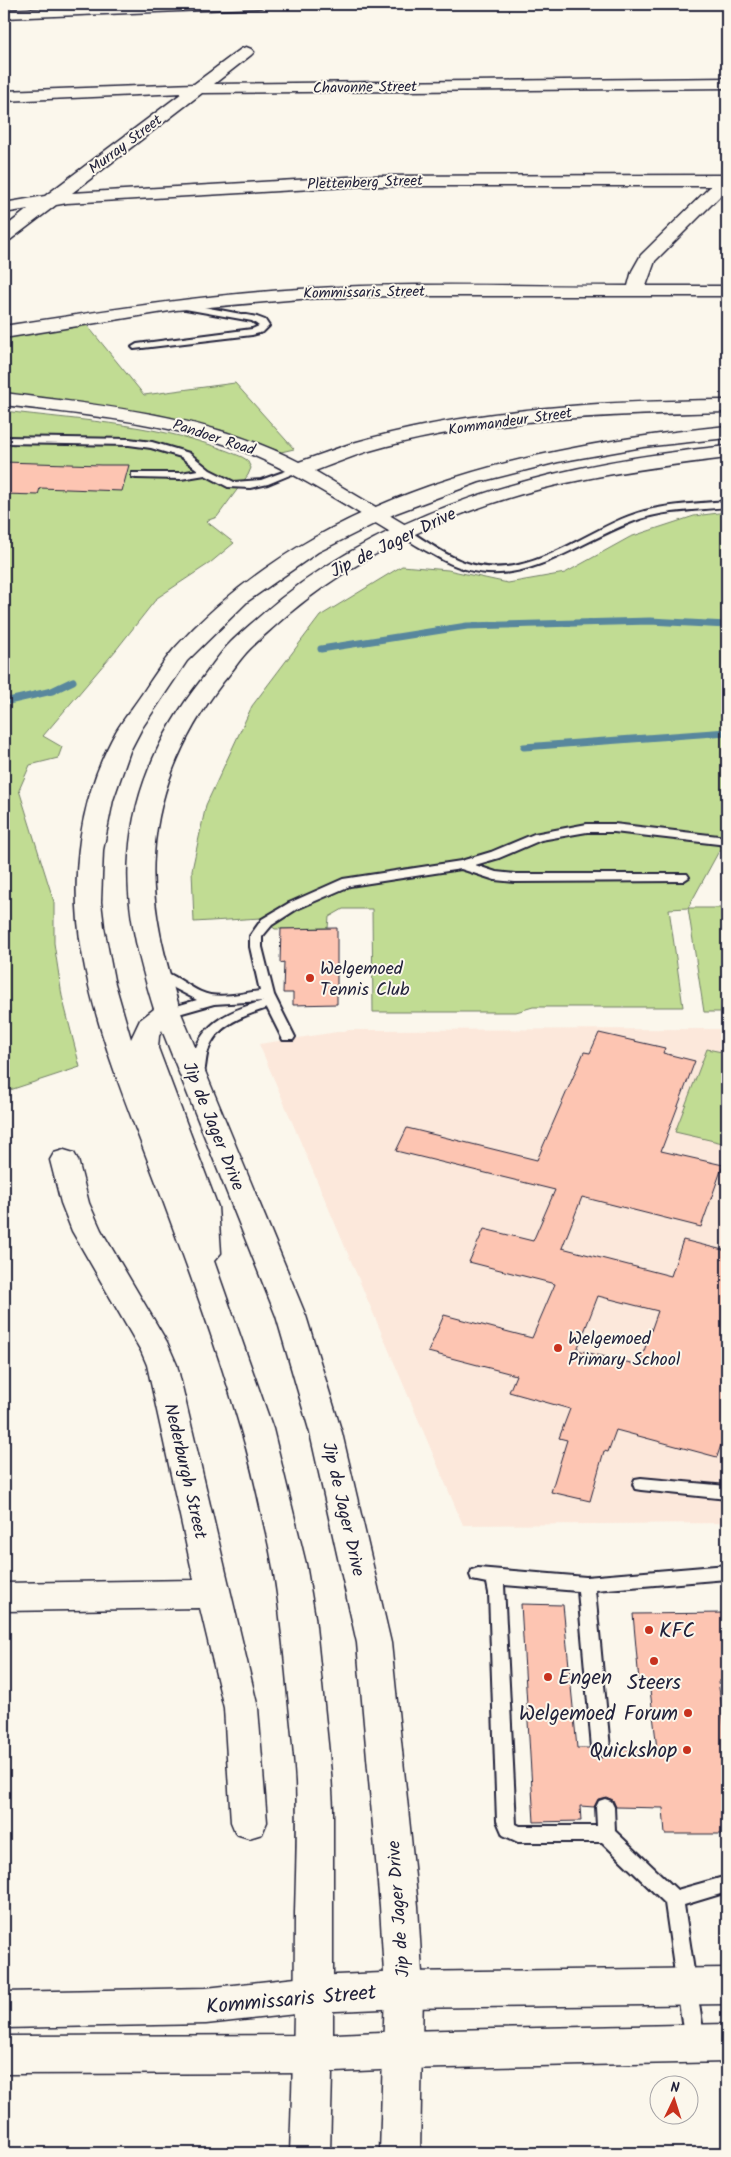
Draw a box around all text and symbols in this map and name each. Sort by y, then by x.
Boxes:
street label: Chavonne Street [313,75,417,101]
street label: Murray Street [84,109,168,181]
street label: Plettenberg Street [307,169,423,197]
street label: Kommissaris Street [303,280,425,306]
street label: Kommandeur Street [447,401,574,443]
street label: Pandoer Road [169,413,258,463]
street label: Jip de Jager Drive [326,500,462,586]
place label: Welgemoed Tennis Club [320,955,410,1005]
marker: Welgemoed Tennis Club [304,972,316,984]
street label: Jip de Jager Drive [173,1058,252,1196]
place label: Welgemoed Primary School [568,1325,681,1375]
marker: Welgemoed Primary School [552,1342,564,1354]
street label: Nederburgh Street [155,1401,214,1543]
street label: Jip de Jager Drive [313,1439,372,1579]
place label: KFC [659,1615,695,1648]
marker: KFC [643,1624,655,1636]
marker: Steers [648,1655,660,1667]
place label: Engen [558,1662,612,1695]
place label: Steers [627,1667,681,1700]
marker: Engen [542,1671,554,1683]
place label: Welgemoed Forum [519,1698,678,1731]
marker: Welgemoed Forum [682,1707,694,1719]
place label: Quickshop [589,1735,677,1768]
marker: Quickshop [681,1744,693,1756]
street label: Jip de Jager Drive [380,1840,419,1978]
street label: Kommissaris Street [205,1977,378,2024]
north arrow [648,2074,698,2124]
text: N [670,2077,680,2099]

